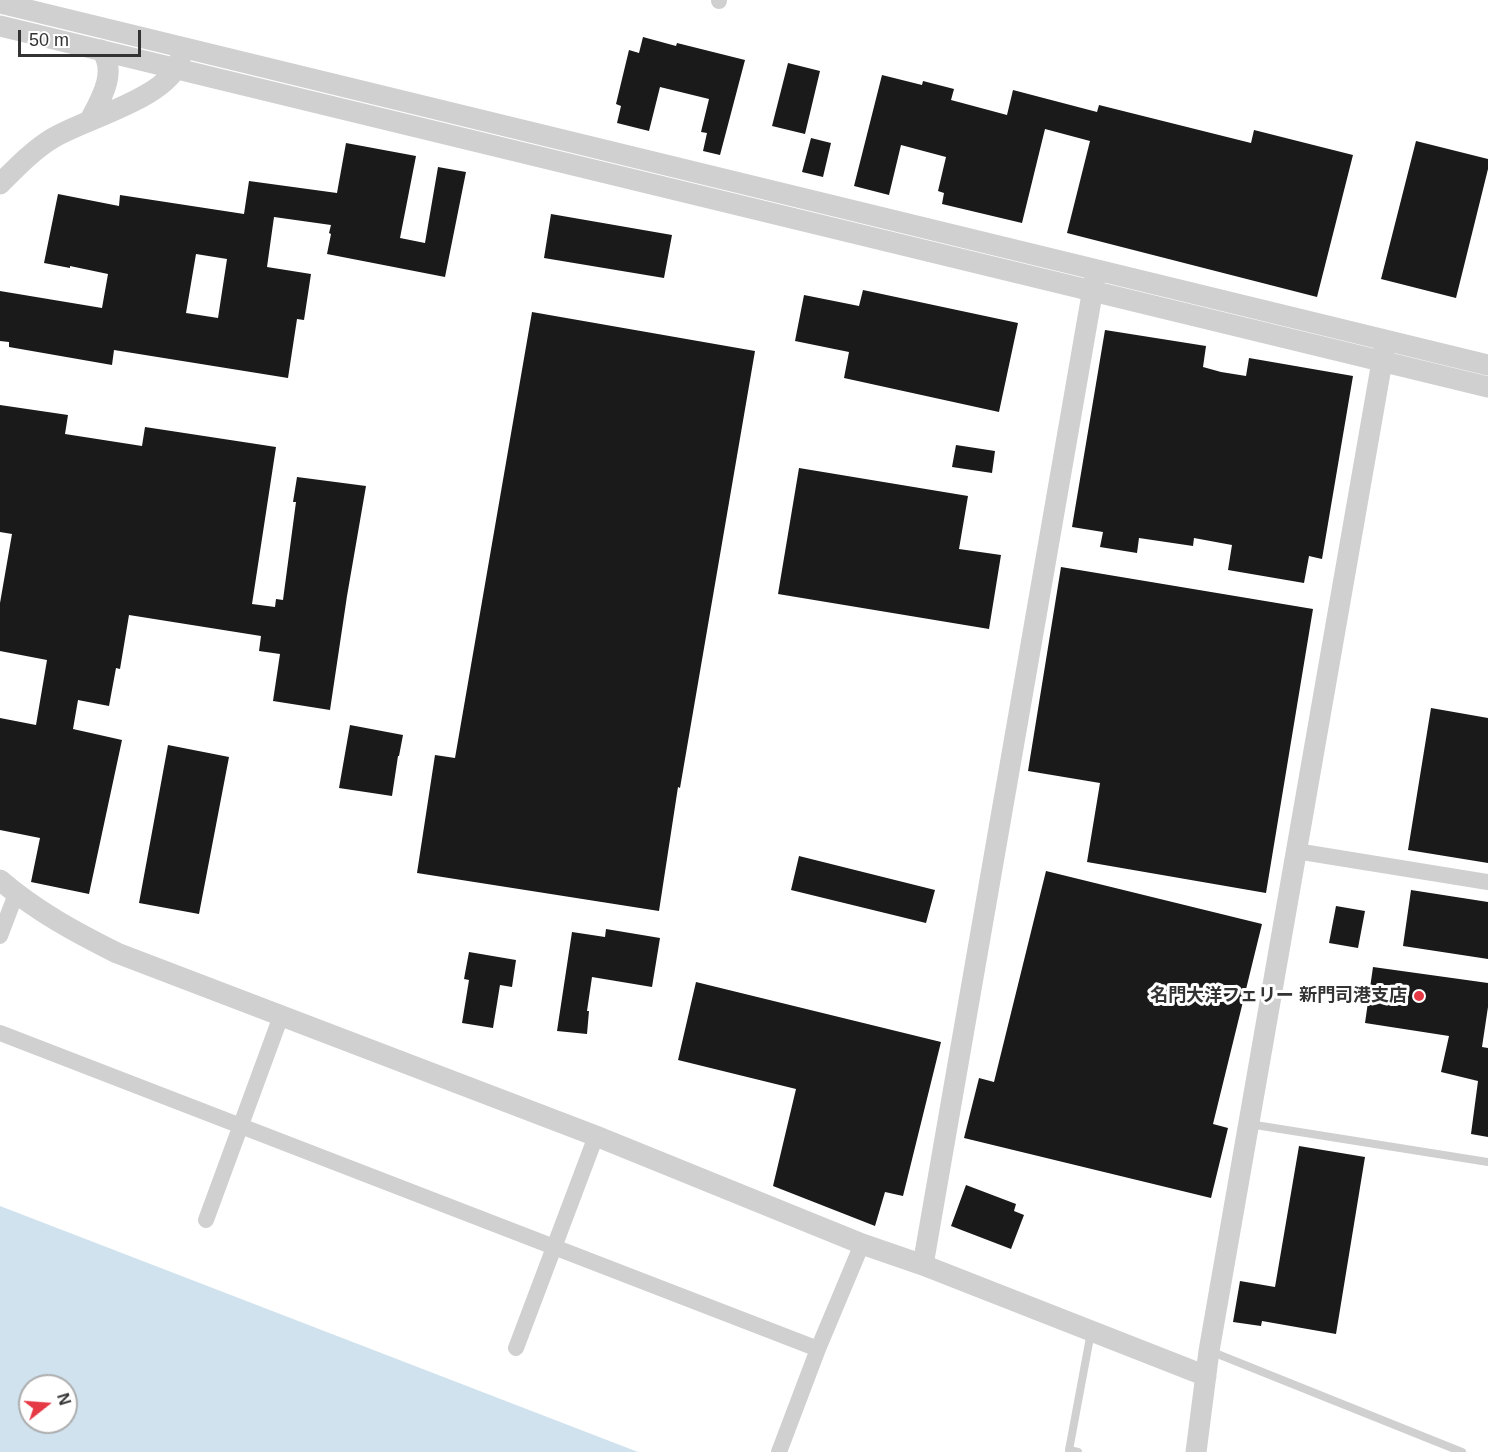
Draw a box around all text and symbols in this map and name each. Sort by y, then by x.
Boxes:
scale bar [21,18,144,56]
text: 50 m [29,30,69,50]
place label: 名門大洋フェリー 新門司港支店 [1150,985,1407,1007]
marker: 名門大洋フェリー 新門司港支店 [1412,989,1426,1003]
north arrow [18,1374,78,1434]
text: N [54,1391,74,1407]

